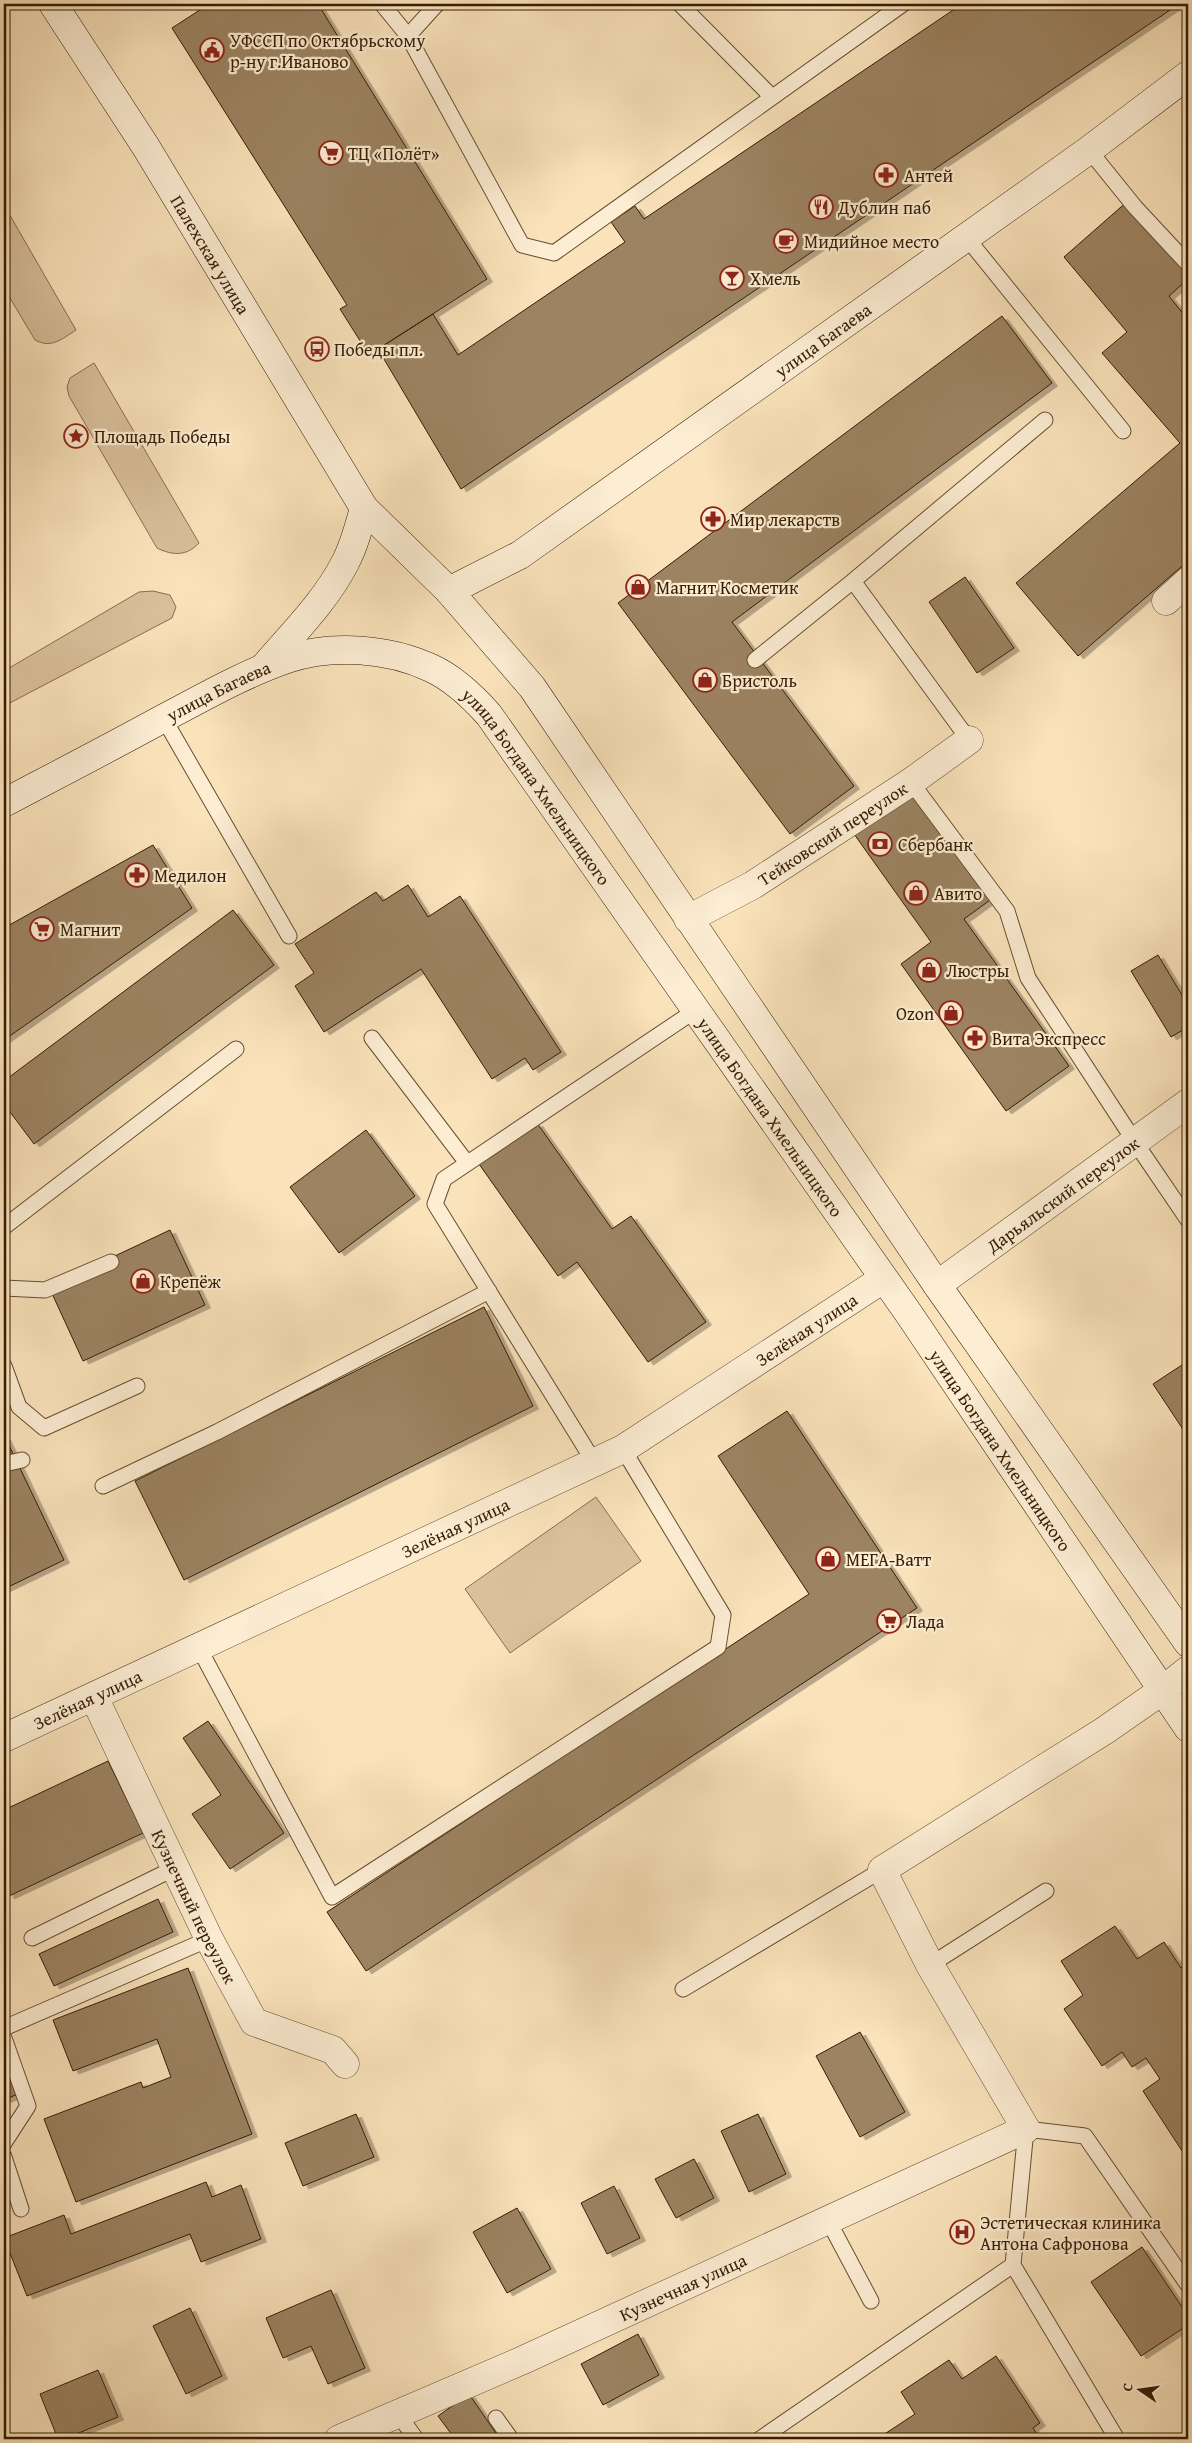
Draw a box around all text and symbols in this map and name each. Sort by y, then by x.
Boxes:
place label: УФССП по Октябрьскому р-ну г.Иваново [230,27,425,75]
public building icon: УФССП по Октябрьскому р-ну г.Иваново [199,37,225,63]
supermarket icon: ТЦ «Полёт» [318,140,344,166]
place label: ТЦ «Полёт» [348,140,439,167]
pharmacy icon: Антей [873,162,899,188]
place label: Антей [904,162,953,189]
street label: Палехская улица [164,189,258,320]
restaurant icon: Дублин паб [808,194,834,220]
place label: Дублин паб [837,194,931,221]
cafe icon: Мидийное место [773,228,799,254]
place label: Мидийное место [804,228,939,255]
bar icon: Хмель [719,265,745,291]
place label: Хмель [750,265,801,292]
street label: улица Багаева [768,296,877,384]
bus stop icon: Победы пл. [304,336,330,362]
place label: Победы пл. [334,336,423,363]
place icon: Площадь Победы [63,423,89,449]
place label: Площадь Победы [94,423,231,450]
pharmacy icon: Мир лекарств [700,506,726,532]
place label: Мир лекарств [730,506,840,533]
shop icon: Магнит Косметик [625,574,651,600]
place label: Магнит Косметик [656,574,799,601]
street label: улица Багаева [160,653,275,729]
shop icon: Бристоль [692,667,718,693]
place label: Бристоль [722,667,797,694]
street label: улица Богдана Хмельницкого [455,680,618,891]
street label: Тейковский переулок [752,774,913,892]
bank icon: Сбербанк [867,831,893,857]
place label: Сбербанк [898,831,973,858]
pharmacy icon: Медилон [124,862,150,888]
place label: Медилон [154,862,227,889]
shop icon: Авито [903,880,929,906]
place label: Авито [934,880,982,907]
supermarket icon: Магнит [29,916,55,942]
place label: Магнит [60,916,120,943]
shop icon: Люстры [916,957,942,983]
place label: Люстры [946,957,1010,984]
place label: Ozon [896,1000,934,1027]
shop icon: Ozon [938,1000,964,1026]
street label: улица Богдана Хмельницкого [691,1010,850,1222]
pharmacy icon: Вита Экспресс [962,1025,988,1051]
place label: Вита Экспресс [992,1025,1106,1052]
street label: Дарьяльский переулок [980,1129,1145,1259]
shop icon: Крепёж [130,1268,156,1294]
place label: Крепёж [160,1268,222,1295]
street label: Зелёная улица [750,1286,863,1373]
street label: улица Богдана Хмельницкого [922,1343,1079,1557]
street label: Зелёная улица [397,1490,514,1564]
shop icon: МЕГА-Ватт [815,1546,841,1572]
place label: МЕГА-Ватт [846,1546,932,1573]
supermarket icon: Лада [876,1608,902,1634]
place label: Лада [906,1608,945,1635]
street label: Зелёная улица [29,1662,146,1736]
street label: Кузнечный переулок [145,1825,244,1989]
place label: Эстетическая клиника Антона Сафронова [980,2209,1162,2257]
hospital icon: Эстетическая клиника Антона Сафронова [949,2219,975,2245]
street label: Кузнечная улица [615,2246,751,2328]
north arrow [1114,2366,1164,2416]
text: С [1117,2381,1138,2393]

